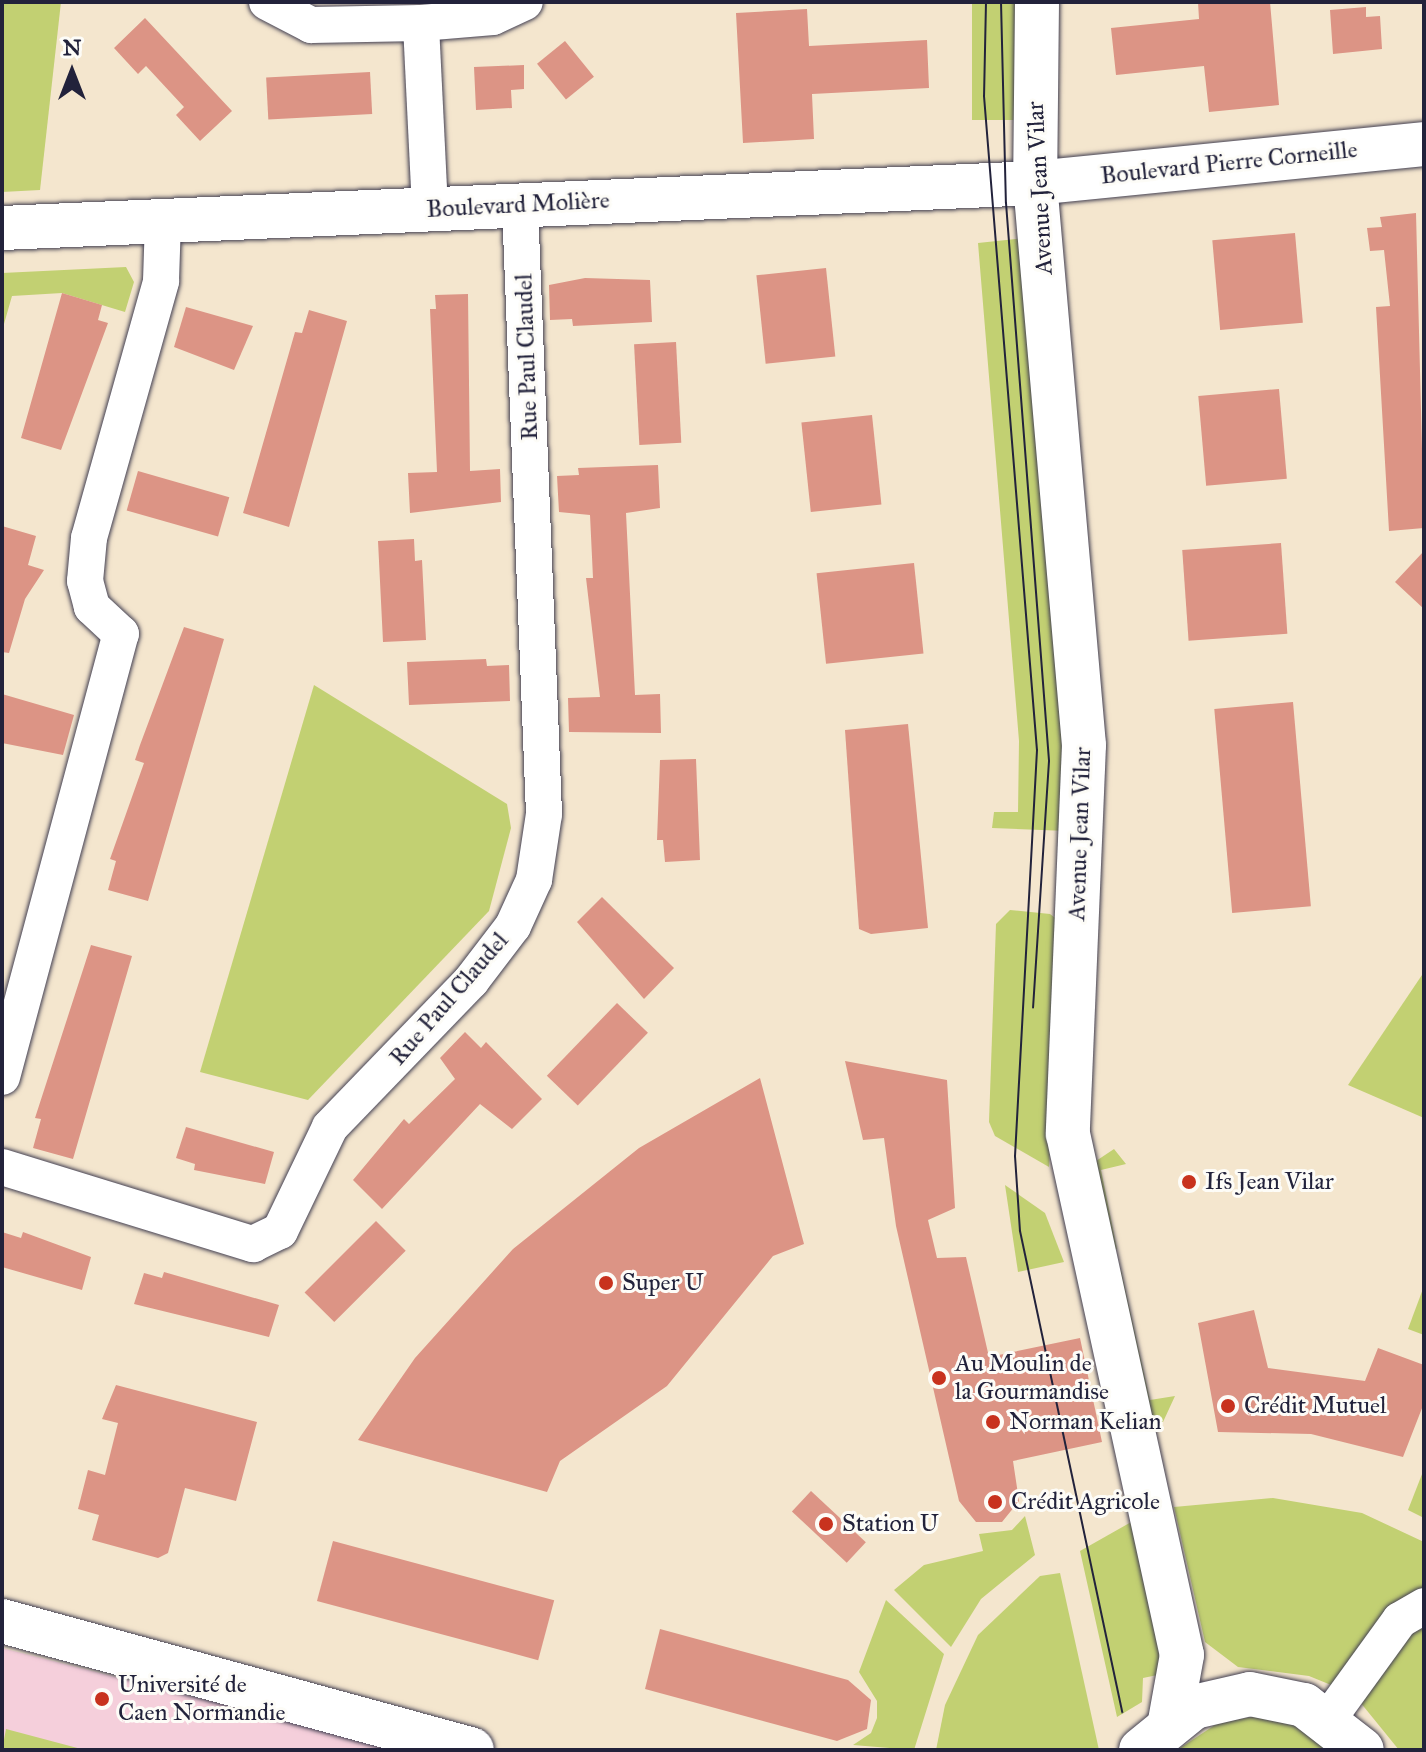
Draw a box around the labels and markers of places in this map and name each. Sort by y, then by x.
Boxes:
place label: Ifs Jean Vilar [1205,1168,1334,1196]
marker: Ifs Jean Vilar [1180,1173,1198,1191]
place label: Super U [622,1269,704,1297]
marker: Super U [597,1274,615,1292]
place label: Au Moulin de la Gourmandise [955,1350,1109,1406]
marker: Au Moulin de la Gourmandise [930,1369,948,1387]
place label: Crédit Mutuel [1244,1392,1386,1420]
marker: Crédit Mutuel [1219,1397,1237,1415]
place label: Norman Kelian [1009,1408,1162,1436]
marker: Norman Kelian [984,1413,1002,1431]
place label: Crédit Agricole [1011,1488,1160,1516]
marker: Crédit Agricole [986,1493,1004,1511]
place label: Station U [842,1510,939,1538]
marker: Station U [817,1515,835,1533]
place label: Université de Caen Normandie [118,1671,286,1727]
marker: Université de Caen Normandie [93,1690,111,1708]

